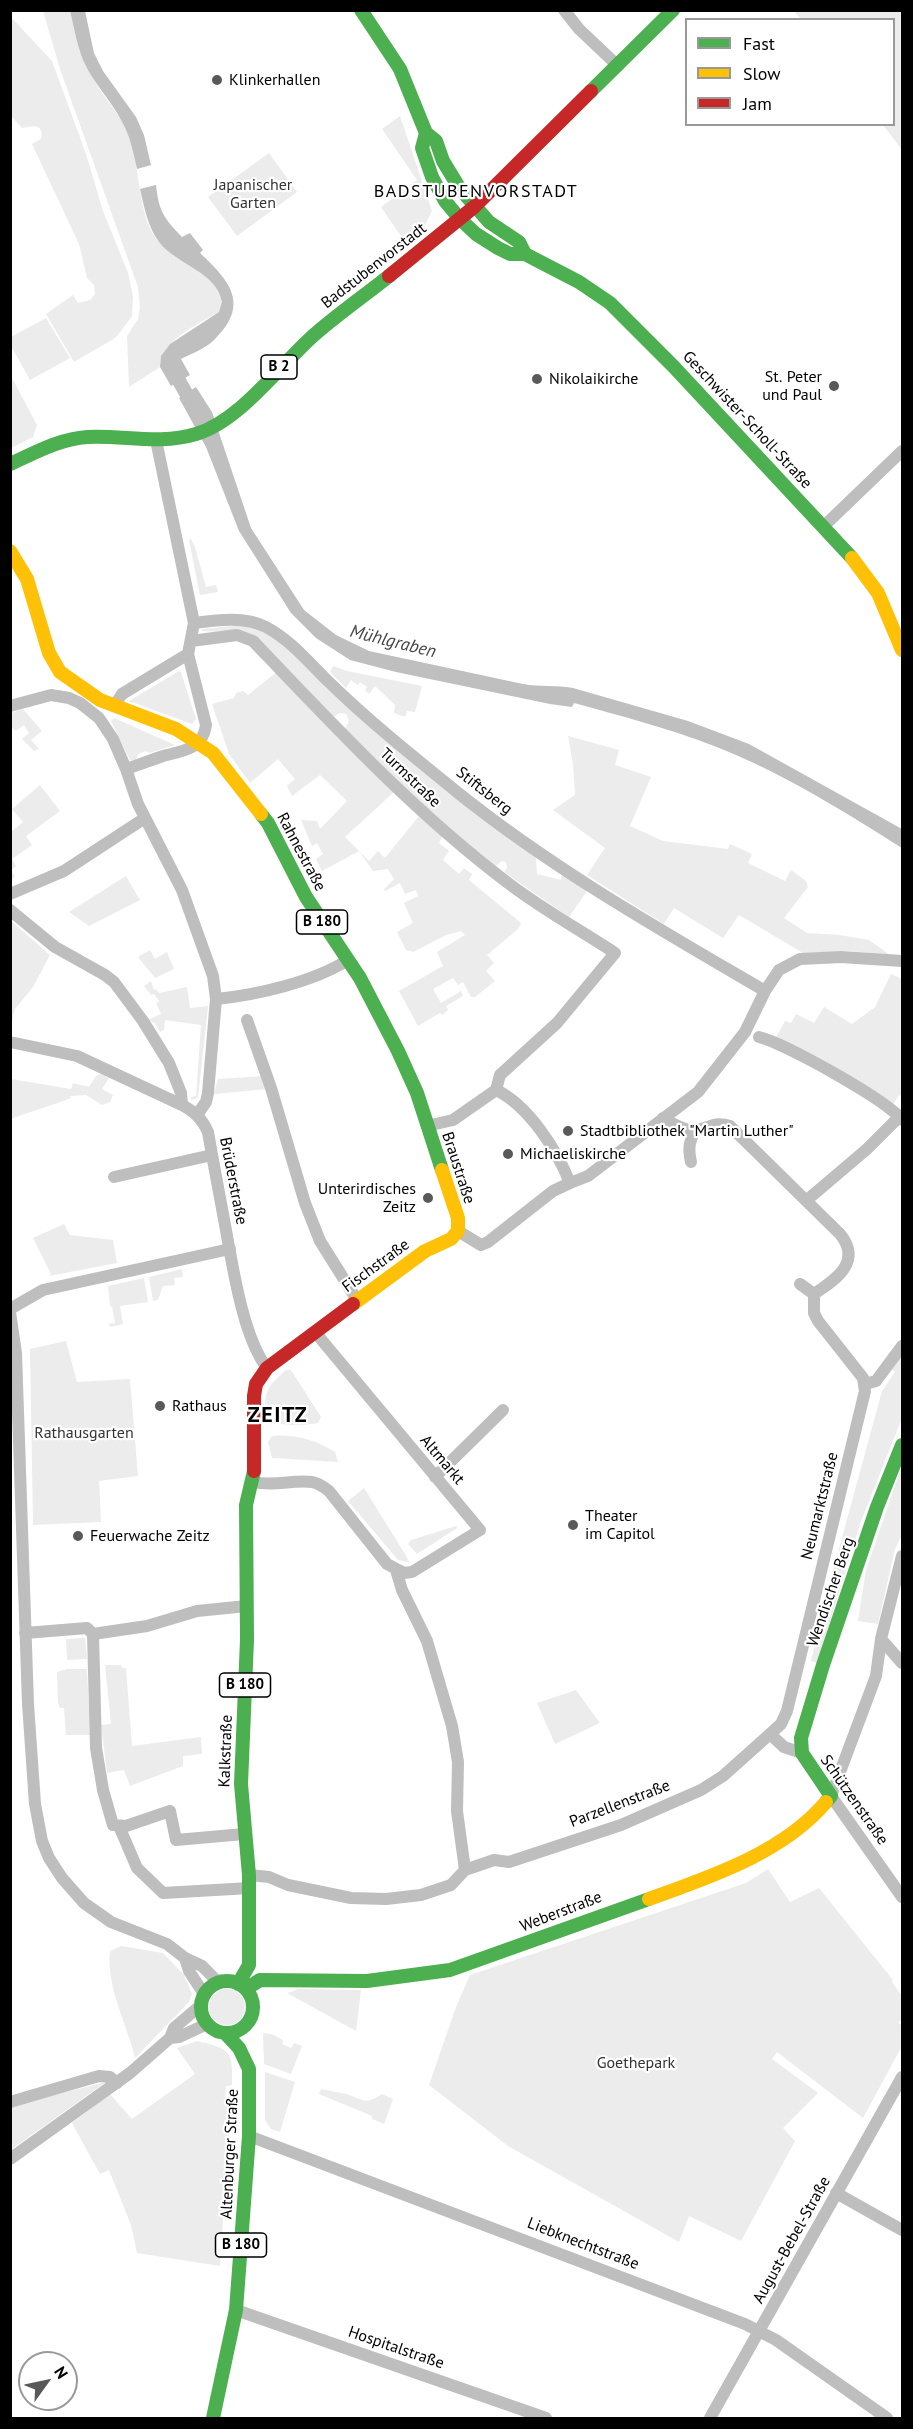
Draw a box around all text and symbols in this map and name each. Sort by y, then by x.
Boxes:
legend [685,18,895,126]
text: Fast [743,32,775,55]
text: Slow [743,62,781,85]
place label: Klinkerhallen [229,70,320,90]
marker: Klinkerhallen [210,73,224,87]
text: Jam [743,92,772,115]
park label: Japanischer Garten [214,175,292,213]
district label: BADSTUBENVORSTADT [374,181,578,203]
street label: Badstubenvorstadt [318,219,430,313]
street label: Geschwister-Scholl-Straße [678,347,816,493]
road number: B 2 [261,355,297,379]
place label: St. Peter und Paul [762,367,822,405]
place label: Nikolaikirche [549,369,638,389]
marker: Nikolaikirche [530,372,544,386]
marker: St. Peter und Paul [827,379,841,393]
water label: Mühlgraben [348,621,438,663]
street label: Turmstraße [375,744,445,812]
street label: Stiftsberg [452,763,516,819]
street label: Rahnestraße [272,809,330,895]
road number: B 180 [296,910,348,934]
place label: Stadtbibliothek "Martin Luther" [580,1121,794,1141]
marker: Stadtbibliothek "Martin Luther" [561,1124,575,1138]
street label: Braustraße [437,1130,479,1206]
street label: Brüderstraße [215,1136,251,1226]
place label: Michaeliskirche [520,1144,626,1164]
marker: Michaeliskirche [501,1147,515,1161]
place label: Unterirdisches Zeitz [318,1179,416,1217]
marker: Unterirdisches Zeitz [421,1191,435,1205]
street label: Fischstraße [339,1235,413,1297]
place label: Rathaus [172,1396,227,1416]
marker: Rathaus [153,1399,167,1413]
district label: ZEITZ [248,1403,308,1429]
park label: Rathausgarten [34,1423,134,1443]
street label: Altmarkt [416,1431,468,1489]
street label: Neumarktstraße [797,1450,843,1562]
place label: Theater im Capitol [585,1506,655,1544]
marker: Theater im Capitol [566,1518,580,1532]
place label: Feuerwache Zeitz [90,1526,210,1546]
marker: Feuerwache Zeitz [71,1529,85,1543]
street label: Wendischer Berg [803,1535,859,1649]
road number: B 180 [220,1673,270,1697]
street label: Kalkstraße [215,1714,237,1788]
street label: Schützenstraße [816,1751,892,1849]
street label: Parzellenstraße [567,1776,673,1832]
street label: Weberstraße [517,1888,605,1936]
park label: Goethepark [597,2053,675,2073]
street label: Altenburger Straße [217,2088,243,2220]
street label: August-Bebel-Straße [749,2173,835,2307]
street label: Liebknechtstraße [524,2214,642,2274]
road number: B 180 [216,2233,266,2257]
street label: Hospitalstraße [346,2323,446,2373]
north arrow [18,2351,78,2411]
text: N [50,2362,73,2382]

